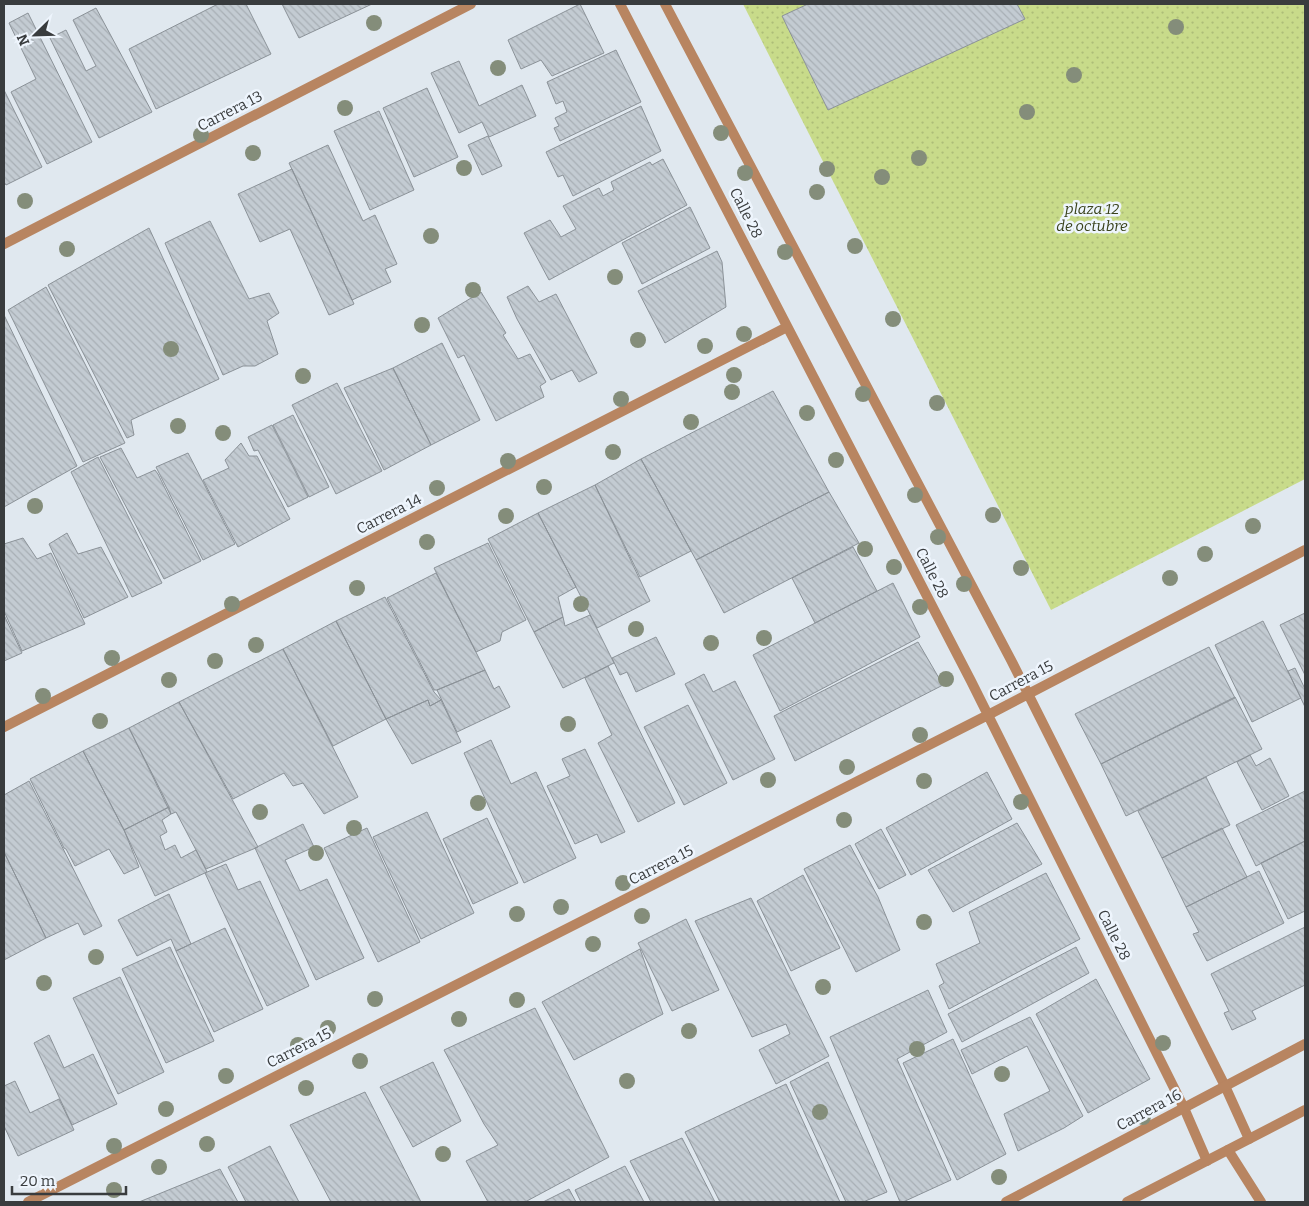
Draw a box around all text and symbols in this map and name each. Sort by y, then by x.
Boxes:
north arrow [10,10,60,60]
text: N [13,31,33,48]
street label: Carrera 13 [195,87,265,135]
street label: Calle 28 [726,185,766,241]
park label: plaza 12 de octubre [1056,200,1128,235]
street label: Carrera 14 [353,490,425,538]
street label: Calle 28 [912,545,952,601]
street label: Carrera 15 [986,657,1056,705]
street label: Carrera 15 [626,841,696,889]
street label: Calle 28 [1094,907,1134,963]
street label: Carrera 15 [264,1024,334,1072]
street label: Carrera 16 [1114,1085,1185,1135]
scale bar [12,1164,126,1196]
text: 20 m [20,1172,56,1190]

